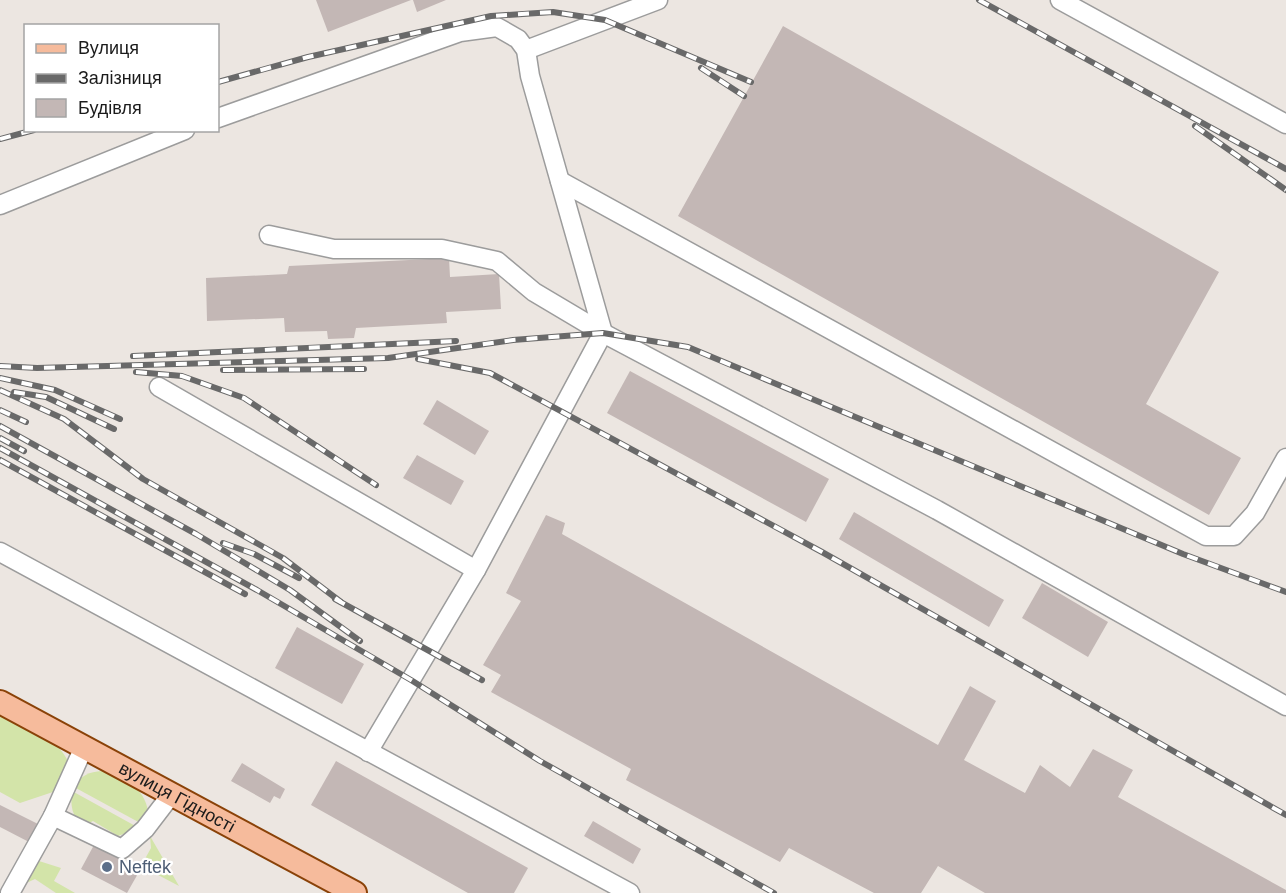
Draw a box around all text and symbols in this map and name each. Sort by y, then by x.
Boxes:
legend [24,24,219,132]
text: Вулиця [78,38,139,58]
text: Залізниця [78,68,162,88]
text: Будівля [78,98,142,118]
street label: вулиця Гідності [116,758,239,837]
place label: Neftek [119,857,172,877]
marker: Neftek [100,860,114,874]

